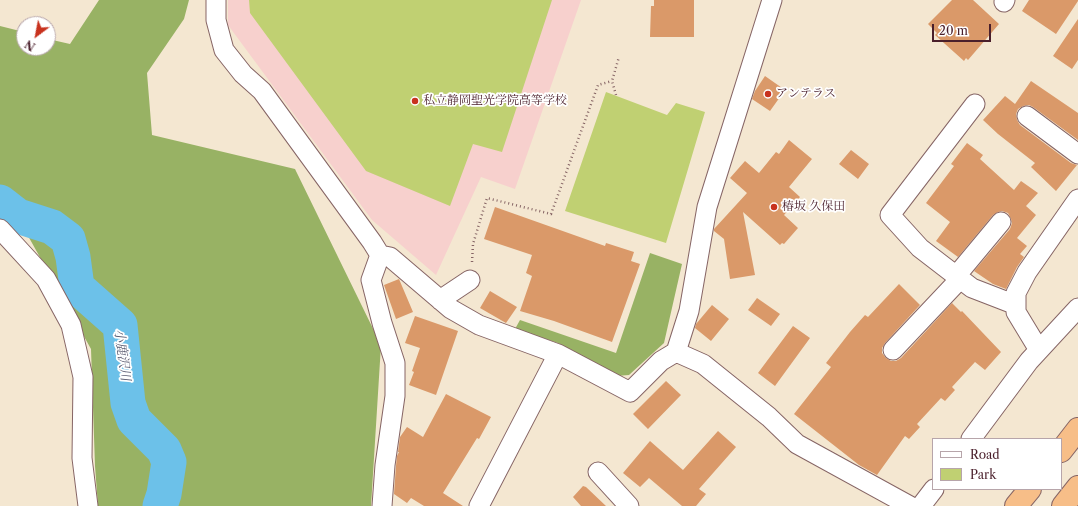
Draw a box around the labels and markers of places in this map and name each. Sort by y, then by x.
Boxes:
place label: アンテラス [776,87,836,101]
marker: アンテラス [763,89,773,99]
place label: 私立静岡聖光学院高等学校 [423,94,567,108]
marker: 私立静岡聖光学院高等学校 [410,96,420,106]
place label: 椿坂 久保田 [782,200,845,214]
marker: 椿坂 久保田 [769,202,779,212]

